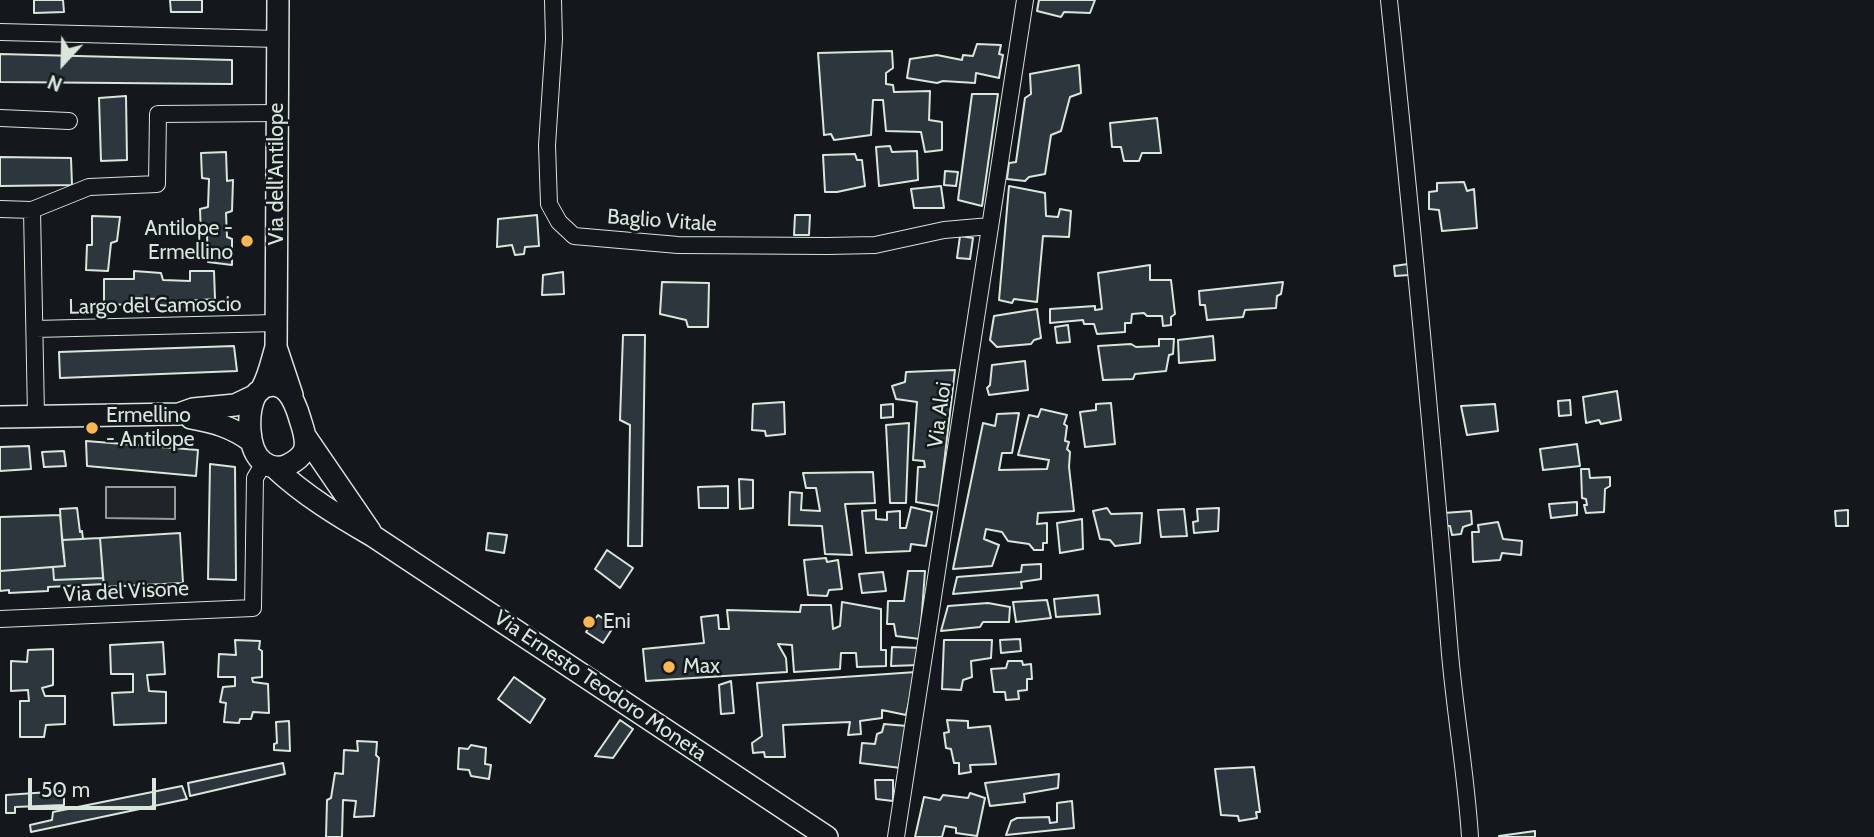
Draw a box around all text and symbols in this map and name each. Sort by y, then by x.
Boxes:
north arrow [28,28,98,98]
text: N [44,70,65,96]
street label: Via dell'Antilope [264,103,290,245]
street label: Baglio Vitale [606,205,718,237]
place label: Antilope - Ermellino [144,216,233,266]
marker: Antilope - Ermellino [239,233,255,249]
street label: Largo del Camoscio [68,292,242,320]
street label: Via Aloi [923,380,957,450]
place label: Ermellino - Antilope [106,403,195,453]
marker: Ermellino - Antilope [84,420,100,436]
street label: Via del Visone [62,576,190,608]
street label: Via Ernesto Teodoro Moneta [489,605,711,767]
place label: Eni [603,609,631,635]
marker: Eni [581,614,597,630]
place label: Max [683,654,720,680]
marker: Max [661,659,677,675]
scale bar [32,764,159,808]
text: 50 m [41,777,90,802]

